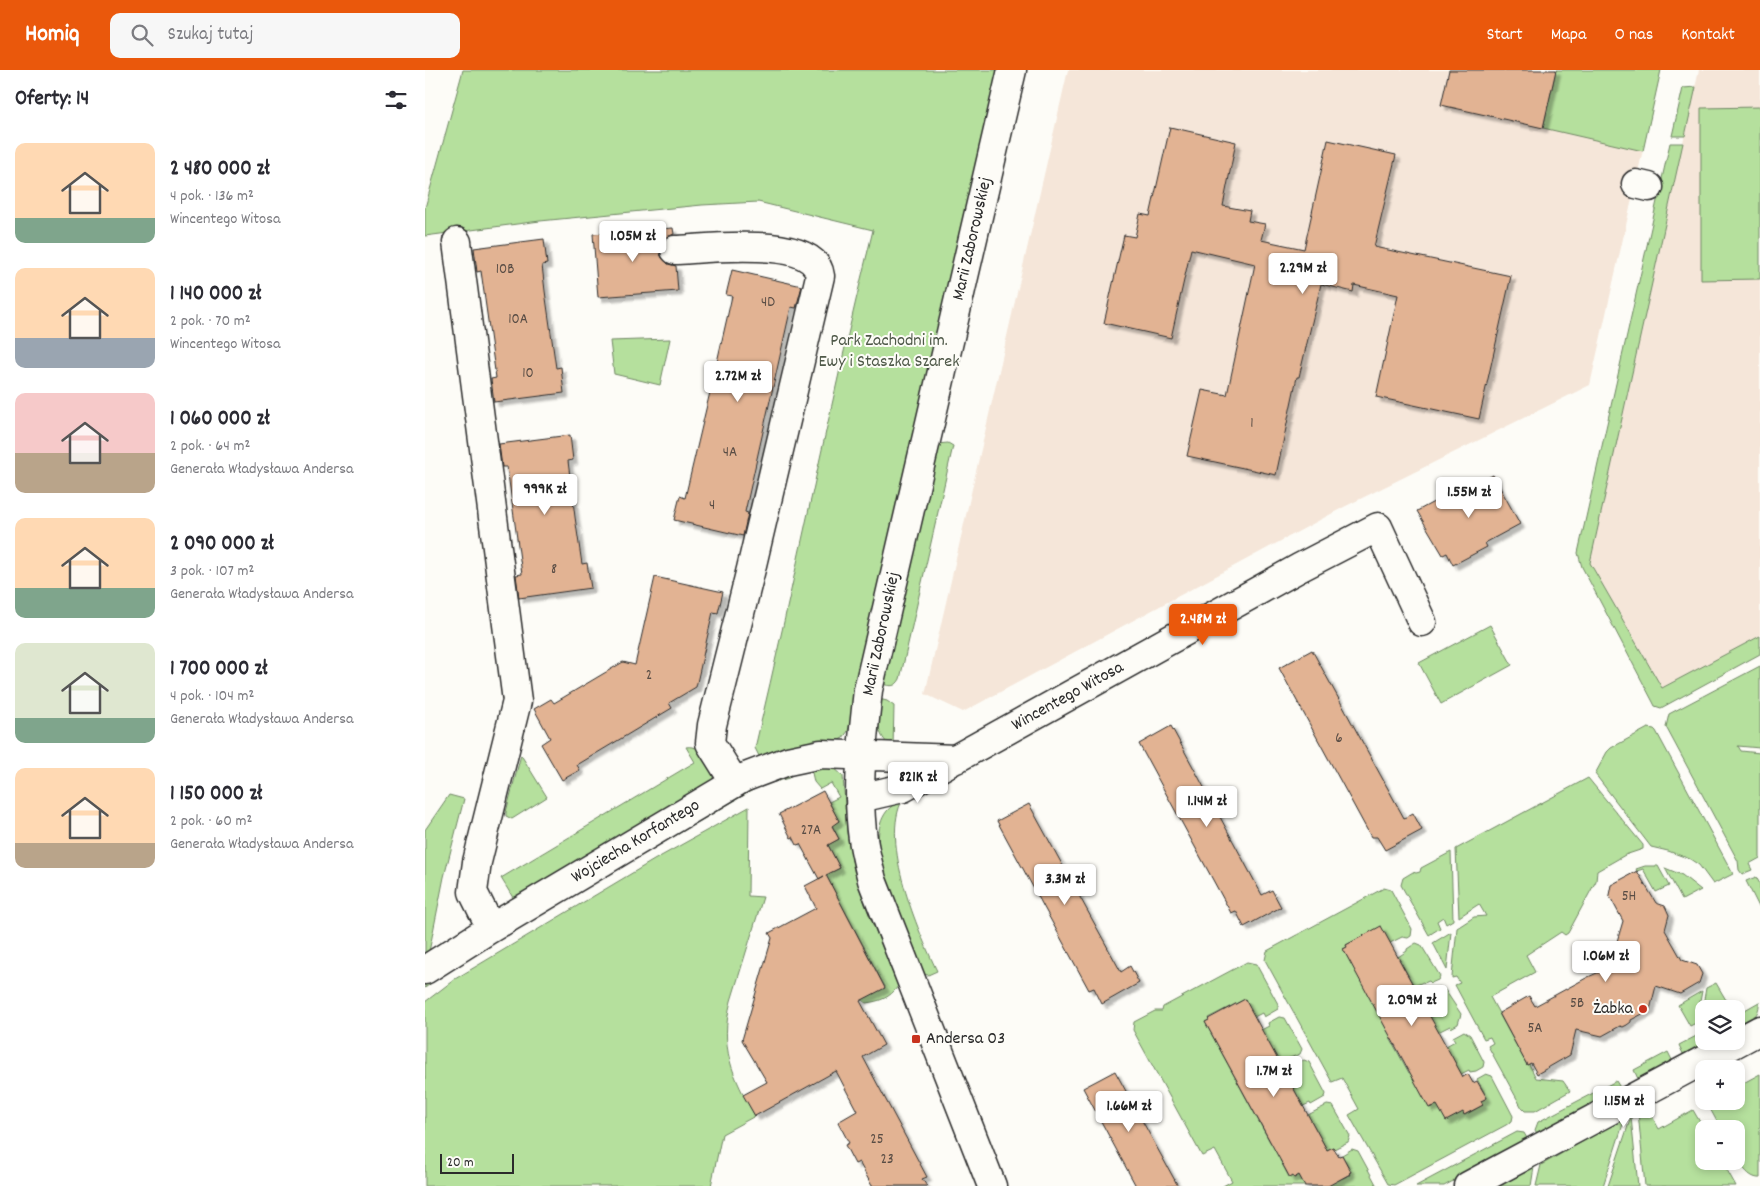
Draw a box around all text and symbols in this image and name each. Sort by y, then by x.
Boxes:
search box [110,13,460,58]
text: Homiq [25,18,80,52]
icon: search [128,21,156,49]
text: Szukaj tutaj [168,22,253,49]
text: Start [1486,23,1523,48]
text: Mapa [1551,23,1586,48]
text: O nas [1614,23,1653,48]
text: Kontakt [1681,23,1735,48]
text: Oferty: 14 [15,85,89,115]
icon: filters [382,86,410,114]
text: 2 480 000 zł [170,155,270,185]
icon: home [55,163,115,223]
street label: Marii Zaborowskiej [947,175,999,303]
text: 4 pok. · 136 m² [170,185,254,208]
text: Wincentego Witosa [170,208,280,231]
pin: 1.05M zł [581,220,685,263]
text: 1.05M zł [610,225,656,248]
pin: 2.29M zł [1251,252,1355,295]
text: 2.29M zł [1279,257,1327,280]
house number: 10B [496,259,514,281]
text: 1 140 000 zł [170,280,261,310]
icon: home [55,288,115,348]
house number: 4D [761,292,775,314]
house number: 10A [508,309,528,331]
text: 2 pok. · 70 m² [170,310,251,333]
park label: Park Zachodni im. Ewy i Staszka Szarek [818,329,960,375]
text: Wincentego Witosa [170,333,280,356]
pin: 2.72M zł [686,360,790,403]
house number: 10 [522,363,534,385]
text: 2.72M zł [715,365,761,388]
text: 1 060 000 zł [170,405,270,435]
icon: home [55,413,115,473]
house number: 1 [1250,413,1254,435]
text: 2 pok. · 64 m² [170,435,250,458]
house number: 4A [723,442,737,464]
text: Generała Władysława Andersa [170,458,354,481]
pin: 999K zł [499,474,591,516]
pin: 1.55M zł [1417,476,1521,519]
text: 999K zł [523,478,567,501]
text: 1.55M zł [1447,481,1491,504]
house number: 4 [709,495,715,517]
text: 2 090 000 zł [170,530,274,560]
icon: home [55,538,115,598]
house number: 8 [551,559,557,581]
text: 3 pok. · 107 m² [170,560,254,583]
street label: Marii Zaborowskiej [857,570,907,698]
text: Generała Władysława Andersa [170,583,354,606]
pin: 2.48M zł [1151,604,1255,646]
text: 2.48M zł [1180,608,1226,631]
text: 1 700 000 zł [170,655,268,685]
street label: Wincentego Witosa [1008,656,1129,738]
icon: home [55,663,115,723]
house number: 2 [646,665,652,687]
text: 4 pok. · 104 m² [170,685,254,708]
text: Generała Władysława Andersa [170,708,354,731]
house number: 6 [1335,728,1343,750]
pin: 821K zł [872,762,964,804]
text: 821K zł [899,766,937,789]
text: 1 150 000 zł [170,780,262,810]
pin: 1.14M zł [1155,786,1259,828]
icon: home [55,788,115,848]
text: 1.14M zł [1187,790,1227,813]
street label: Wojciecha Korfantego [567,794,705,890]
text: 2 pok. · 60 m² [170,810,252,833]
house number: 27A [801,820,821,842]
text: Generała Władysława Andersa [170,833,354,856]
pin: 3.3M zł [1019,864,1111,906]
text: 3.3M zł [1045,868,1085,891]
house number: 5H [1622,886,1636,908]
pin: 1.06M zł [1554,940,1658,983]
text: 1.06M zł [1583,945,1629,968]
pin: 2.09M zł [1360,984,1464,1027]
text: 2.09M zł [1388,989,1436,1012]
house number: 5B [1570,993,1584,1015]
place label: Żabka [1593,997,1634,1022]
map controls [1695,1000,1745,1170]
button: layers [1695,1000,1745,1050]
marker: Żabka [1637,1003,1649,1015]
house number: 5A [1527,1018,1543,1040]
place label: Andersa 03 [926,1027,1005,1052]
marker: Andersa 03 [910,1033,922,1045]
pin: 1.7M zł [1228,1056,1320,1098]
text: 1.7M zł [1256,1060,1292,1083]
button: + [1695,1060,1745,1110]
pin: 1.15M zł [1572,1086,1676,1128]
pin: 1.66M zł [1077,1090,1181,1133]
text: 1.15M zł [1604,1090,1644,1113]
text: 1.66M zł [1106,1095,1152,1118]
button: − [1695,1120,1745,1170]
house number: 25 [870,1129,884,1151]
house number: 23 [880,1149,894,1171]
scale bar [440,1151,514,1174]
text: 20 m [447,1153,474,1173]

